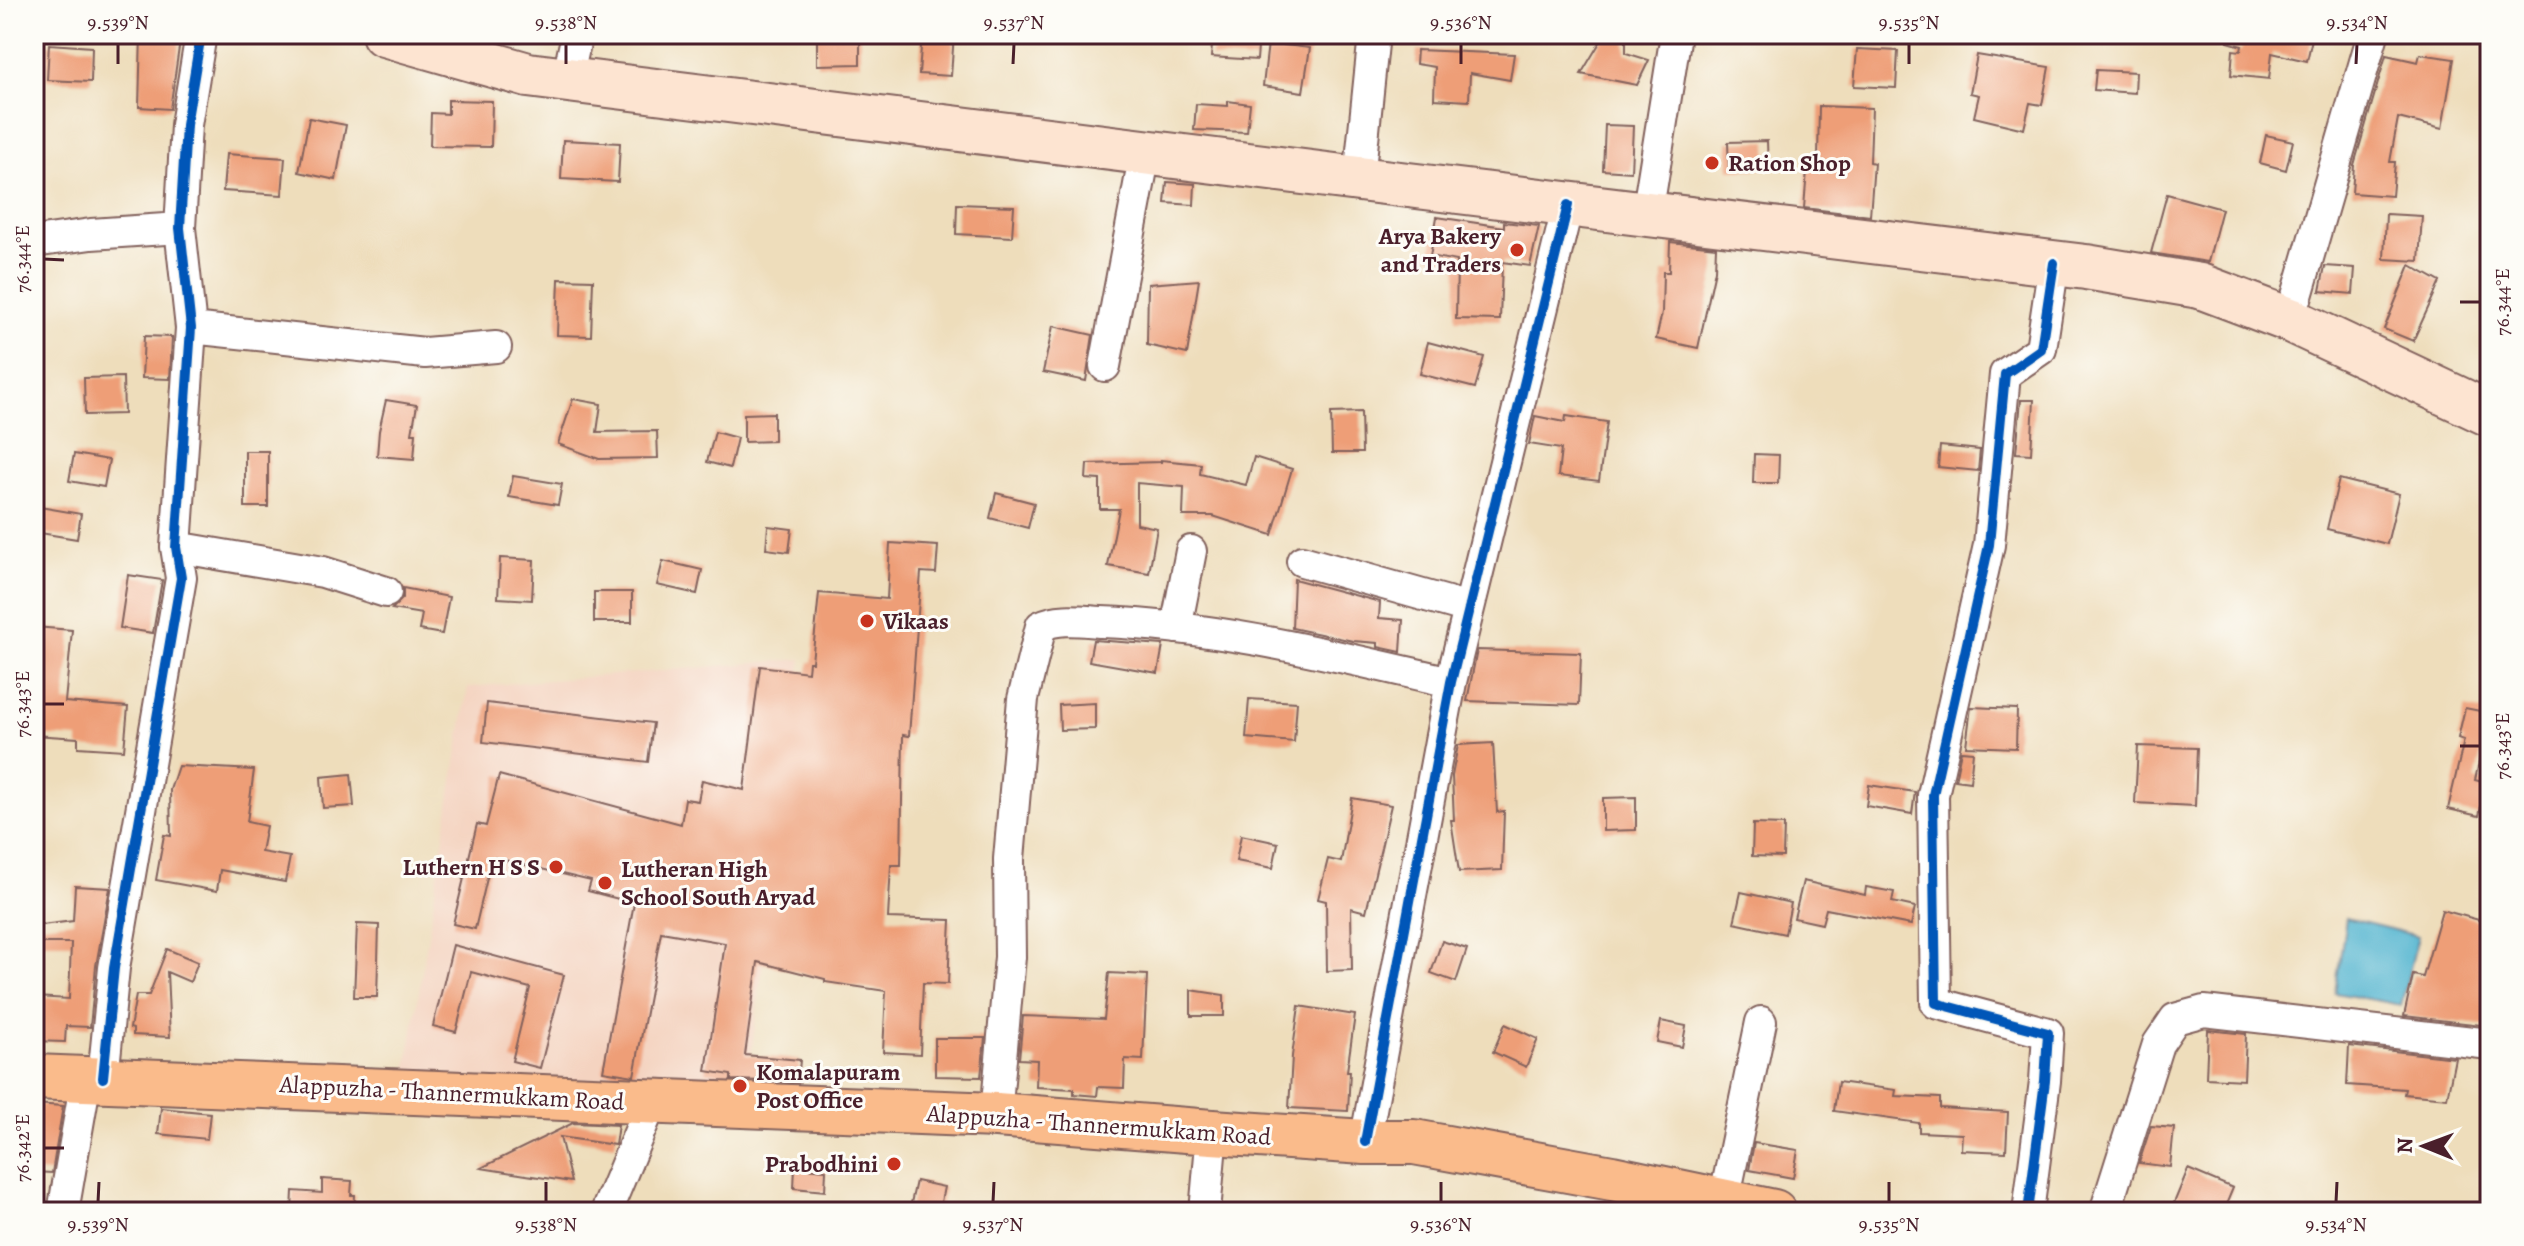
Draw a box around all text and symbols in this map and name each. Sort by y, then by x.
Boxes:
text: 9.539°N [87,9,149,36]
text: 9.538°N [535,9,597,36]
text: 9.537°N [984,9,1044,36]
text: 9.536°N [1430,9,1492,36]
text: 9.535°N [1878,9,1940,36]
text: 9.534°N [2326,9,2388,36]
place label: Ration Shop [1728,147,1851,179]
marker: Ration Shop [1703,154,1721,172]
place label: Arya Bakery and Traders [1378,220,1502,280]
text: 76.344°E [9,225,36,293]
marker: Arya Bakery and Traders [1508,241,1526,259]
text: 76.344°E [2489,268,2516,336]
place label: Vikaas [882,605,949,637]
marker: Vikaas [858,612,876,630]
text: 76.343°E [9,670,36,738]
text: 76.343°E [2489,712,2516,780]
place label: Luthern H S S [402,851,540,883]
place label: Lutheran High School South Aryad [621,853,815,913]
marker: Luthern H S S [547,858,565,876]
marker: Lutheran High School South Aryad [596,874,614,892]
place label: Komalapuram Post Office [756,1056,900,1116]
street label: Alappuzha - Thannermukkam Road [278,1068,625,1118]
marker: Komalapuram Post Office [731,1077,749,1095]
street label: Alappuzha - Thannermukkam Road [925,1097,1272,1153]
north arrow [2384,1106,2464,1186]
text: 76.342°E [9,1114,36,1182]
text: N [2390,1137,2420,1154]
place label: Prabodhini [765,1148,878,1180]
marker: Prabodhini [885,1155,903,1173]
text: 9.539°N [67,1211,129,1238]
text: 9.538°N [515,1211,577,1238]
text: 9.537°N [963,1211,1023,1238]
text: 9.536°N [1410,1211,1472,1238]
text: 9.535°N [1858,1211,1920,1238]
text: 9.534°N [2305,1211,2367,1238]

